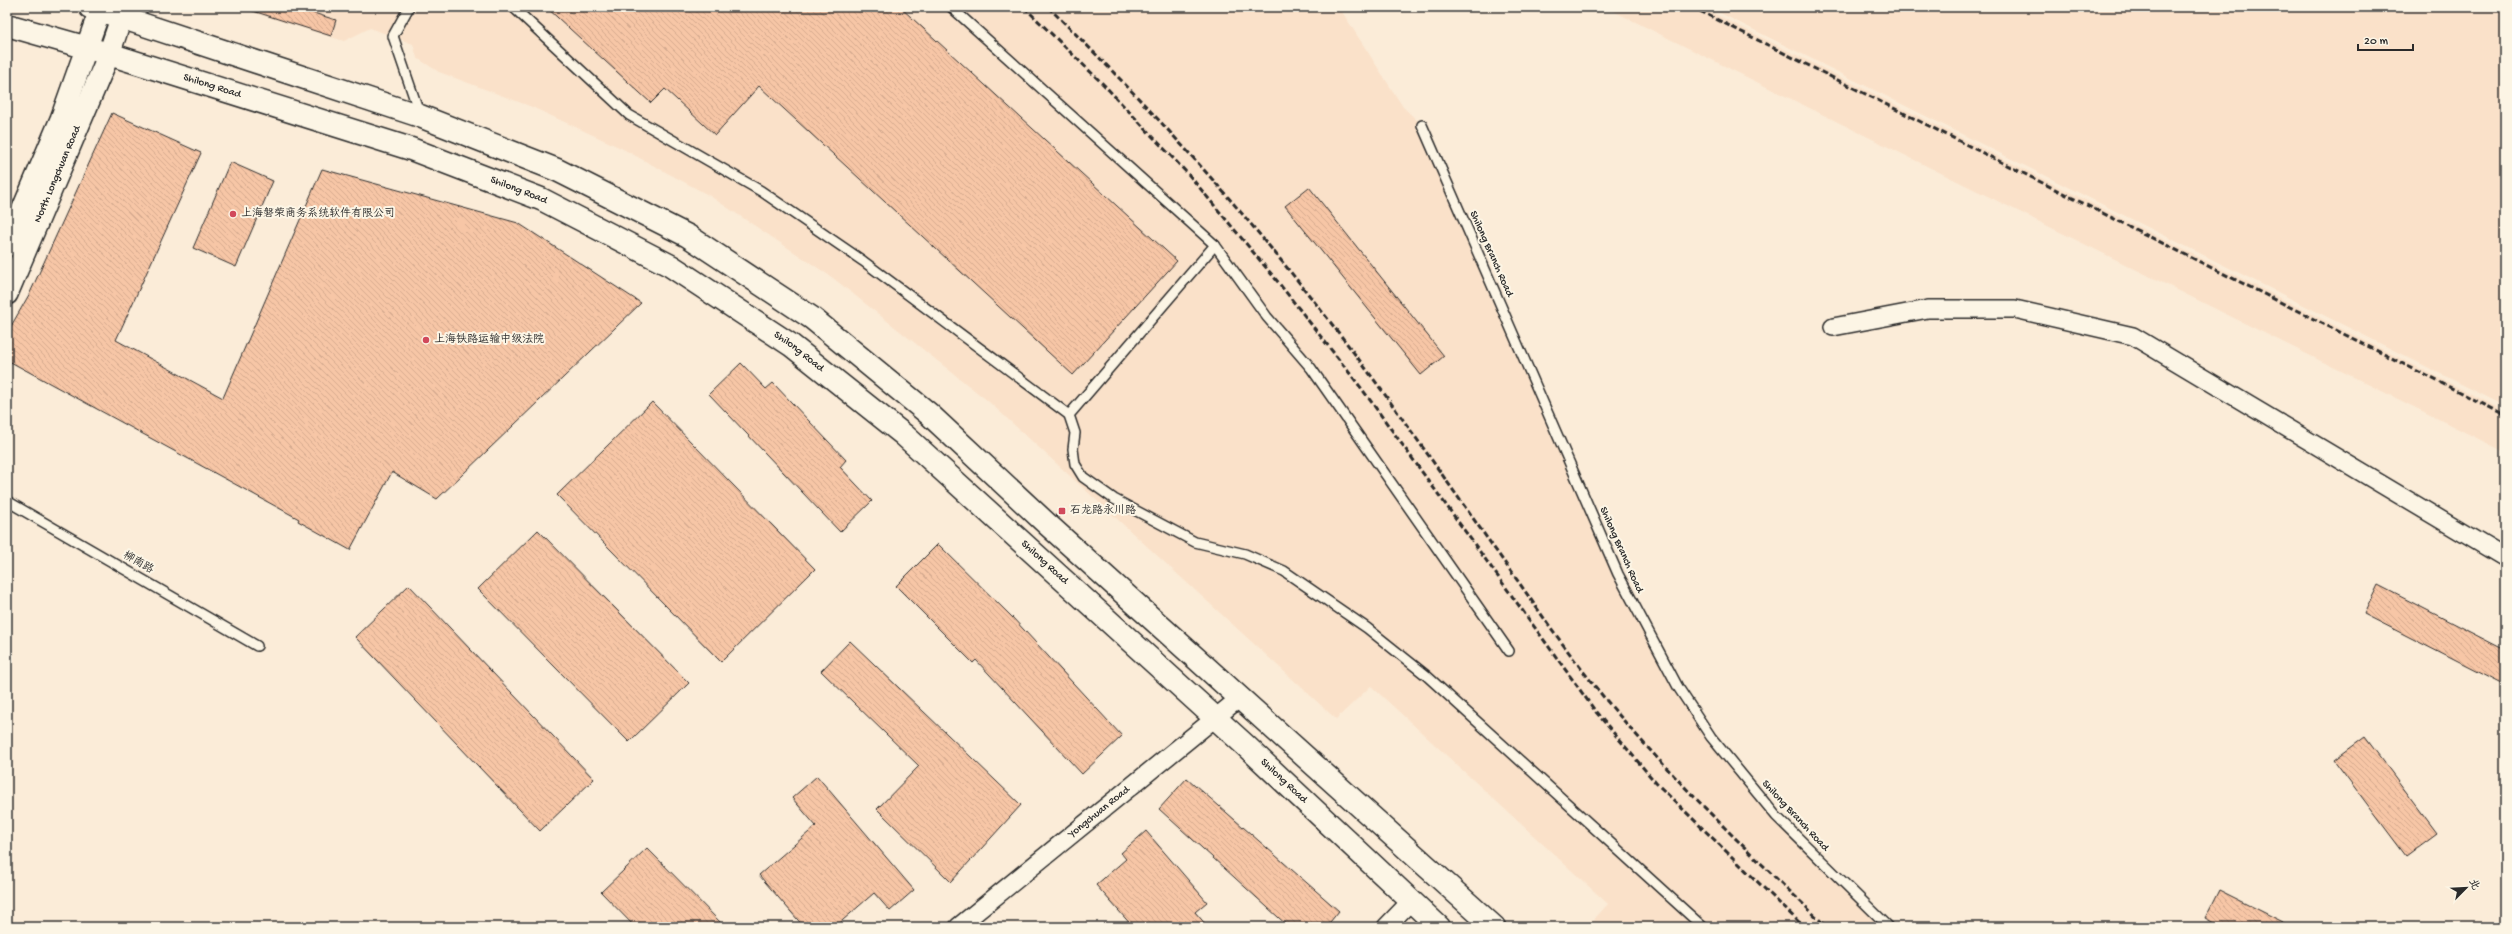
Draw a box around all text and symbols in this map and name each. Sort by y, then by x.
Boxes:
scale bar [2358,26,2413,52]
text: 20 m [2364,35,2389,49]
street label: Shilong Road [182,72,244,102]
street label: North Longchuan Road [32,123,84,225]
street label: Shilong Road [489,174,550,208]
place label: 上海磐荣商务系统软件有限公司 [241,206,395,220]
marker: 上海磐荣商务系统软件有限公司 [228,209,238,219]
street label: Shilong Branch Road [1467,209,1516,300]
street label: Shilong Road [771,329,827,376]
place label: 上海铁路运输中级法院 [434,332,544,346]
marker: 上海铁路运输中级法院 [421,335,431,345]
place label: 石龙路永川路 [1070,504,1136,517]
street label: Shilong Branch Road [1597,505,1646,596]
marker: 石龙路永川路 [1057,506,1067,516]
street label: Shilong Road [1018,538,1072,588]
street label: 柳南路 [121,548,156,576]
street label: Shilong Road [1258,756,1311,807]
street label: Shilong Branch Road [1759,778,1832,855]
street label: Yongchuan Road [1066,783,1133,841]
north arrow [2446,868,2486,908]
text: 北 [2466,877,2481,892]

